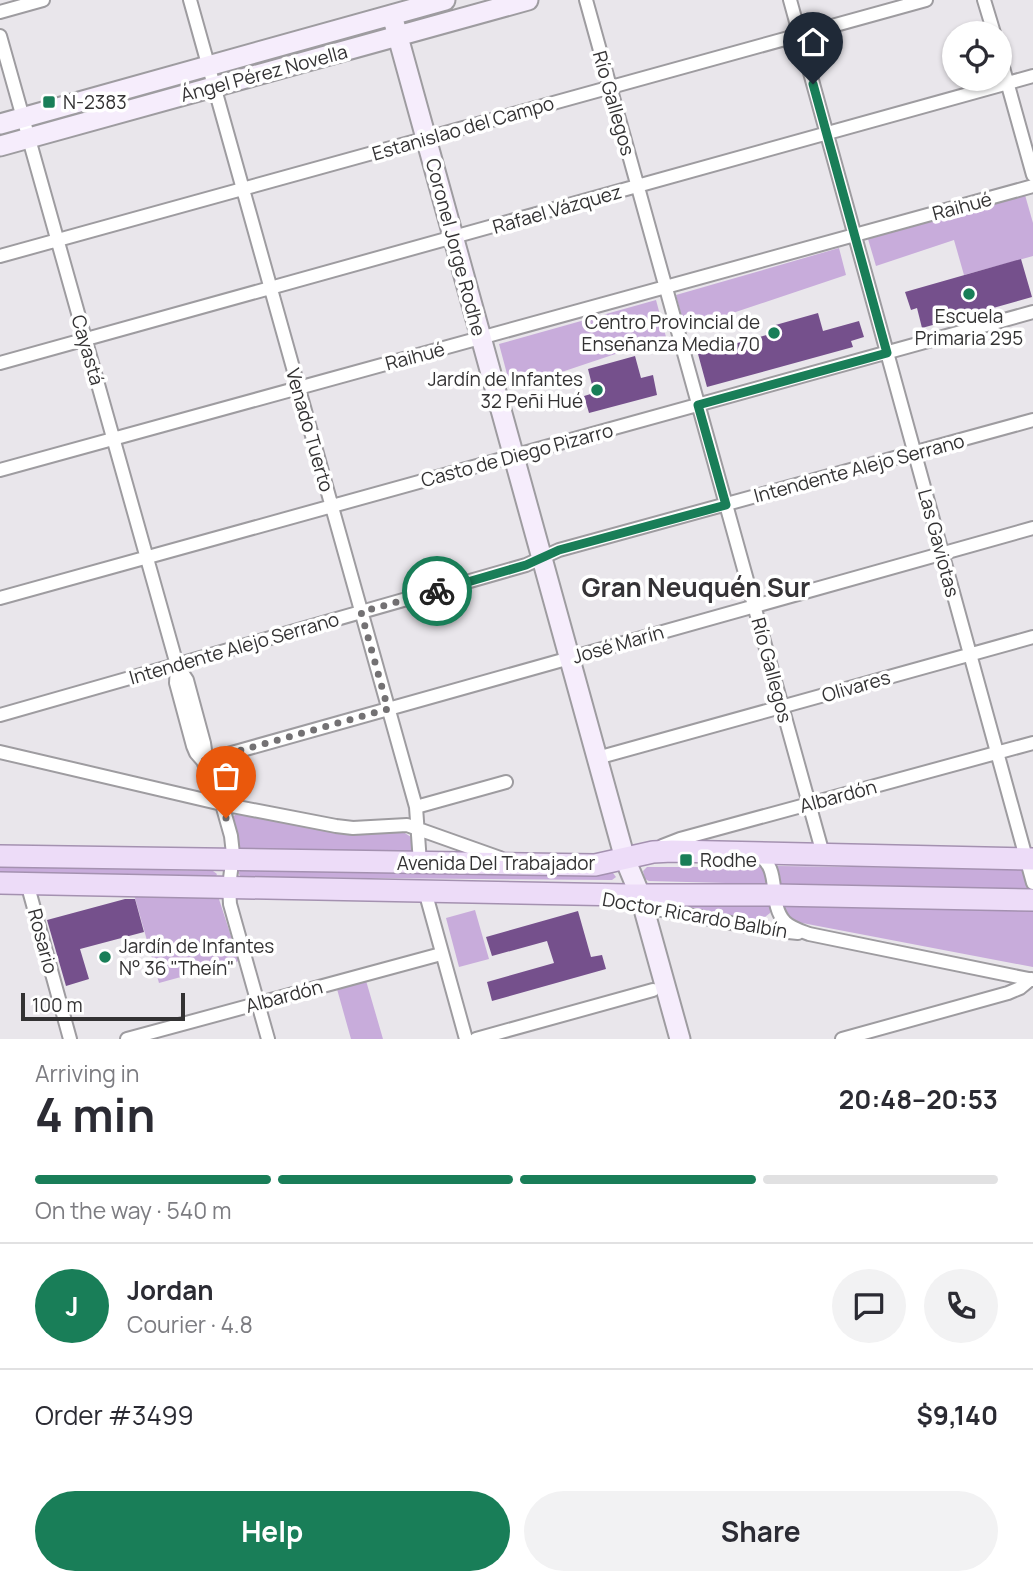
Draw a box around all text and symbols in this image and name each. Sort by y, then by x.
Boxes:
pin [783,12.0,843,84]
map controls [942,21,1012,91]
button: locate [942,21,1012,91]
icon: home [794,23,832,61]
street label: Ángel Pérez Novella [178,38,350,108]
street label: Río Gallegos [587,48,641,158]
place label: N-2383 [63,89,127,115]
street label: Estanislao del Campo [369,90,557,166]
marker: N-2383 [41,94,57,110]
street label: Coronel Jorge Rodhe [420,155,492,339]
street label: Rafael Vázquez [489,178,625,240]
street label: Raihué [929,186,995,226]
marker: Escuela Primaria 295 [961,286,977,302]
place label: Escuela Primaria 295 [915,303,1023,351]
place label: Centro Provincial de Enseñanza Media 70 [582,309,760,357]
street label: Cayastá [66,312,110,388]
marker: Centro Provincial de Enseñanza Media 70 [766,325,782,341]
street label: Raihué [382,336,448,376]
street label: Venado Tuerto [280,365,340,495]
place label: Jardín de Infantes 32 Peñi Hué [428,366,583,414]
marker: Jardín de Infantes 32 Peñi Hué [589,382,605,398]
street label: Casto de Diego Pizarro [418,417,616,493]
street label: Intendente Alejo Serrano [751,427,967,509]
street label: Las Gaviotas [912,486,966,600]
courier [402,556,472,626]
district label: Gran Neuquén Sur [582,569,810,605]
icon: bike [418,572,456,610]
street label: Intendente Alejo Serrano [126,606,342,690]
street label: Río Gallegos [745,615,799,725]
street label: José Marín [569,619,667,669]
street label: Olivares [819,664,893,708]
pin [196,746,256,818]
icon: bag [207,757,245,795]
street label: Albardón [797,773,879,819]
place label: Rodhe [700,847,757,873]
street label: Avenida Del Trabajador [397,850,595,876]
marker: Rodhe [678,852,694,868]
street label: Doctor Ricardo Balbín [600,886,790,944]
street label: Rosario [22,906,64,976]
place label: Jardín de Infantes N° 36 "Theín" [119,933,274,981]
marker: Jardín de Infantes N° 36 "Theín" [97,949,113,965]
street label: Albardón [243,973,325,1019]
scale bar [21,990,186,1022]
text: 100 m [32,992,83,1018]
text: Arriving in [35,1057,140,1089]
text: 20:48–20:53 [839,1081,998,1117]
text: 4 min [35,1083,155,1146]
text: On the way · 540 m [35,1194,231,1226]
button: chat [832,1269,906,1343]
button: phone [924,1269,998,1343]
text: Jordan [127,1272,213,1308]
text: J [65,1288,79,1324]
text: Courier · 4.8 [127,1308,253,1340]
text: Order #3499 [35,1397,194,1433]
text: $9,140 [917,1397,998,1433]
button: Help [35,1491,510,1571]
button: Share [524,1491,998,1571]

